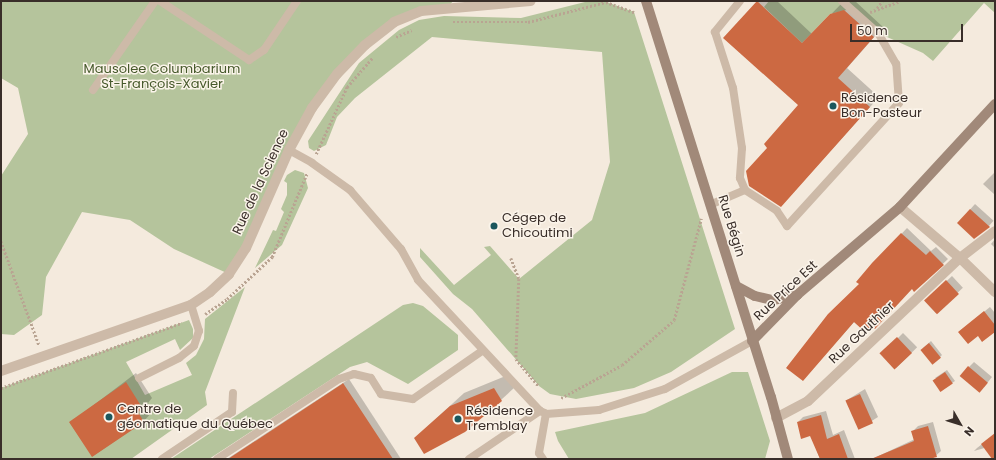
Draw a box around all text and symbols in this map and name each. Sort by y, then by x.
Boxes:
scale bar [852,16,965,42]
text: 50 m [857,22,888,39]
park label: Mausolee Columbarium St-François-Xavier [84,62,240,93]
place label: Résidence Bon-Pasteur [841,91,922,122]
marker: Résidence Bon-Pasteur [828,101,838,111]
street label: Rue de la Science [230,127,292,237]
street label: Rue Bégin [714,193,748,259]
place label: Cégep de Chicoutimi [502,211,573,242]
marker: Cégep de Chicoutimi [489,221,499,231]
street label: Rue Price Est [751,258,821,324]
street label: Rue Gauthier [826,299,898,367]
place label: Centre de géomatique du Québec [117,402,273,433]
place label: Résidence Tremblay [466,404,533,435]
north arrow [940,404,980,444]
marker: Centre de géomatique du Québec [104,412,114,422]
marker: Résidence Tremblay [453,414,463,424]
text: N [961,423,978,440]

